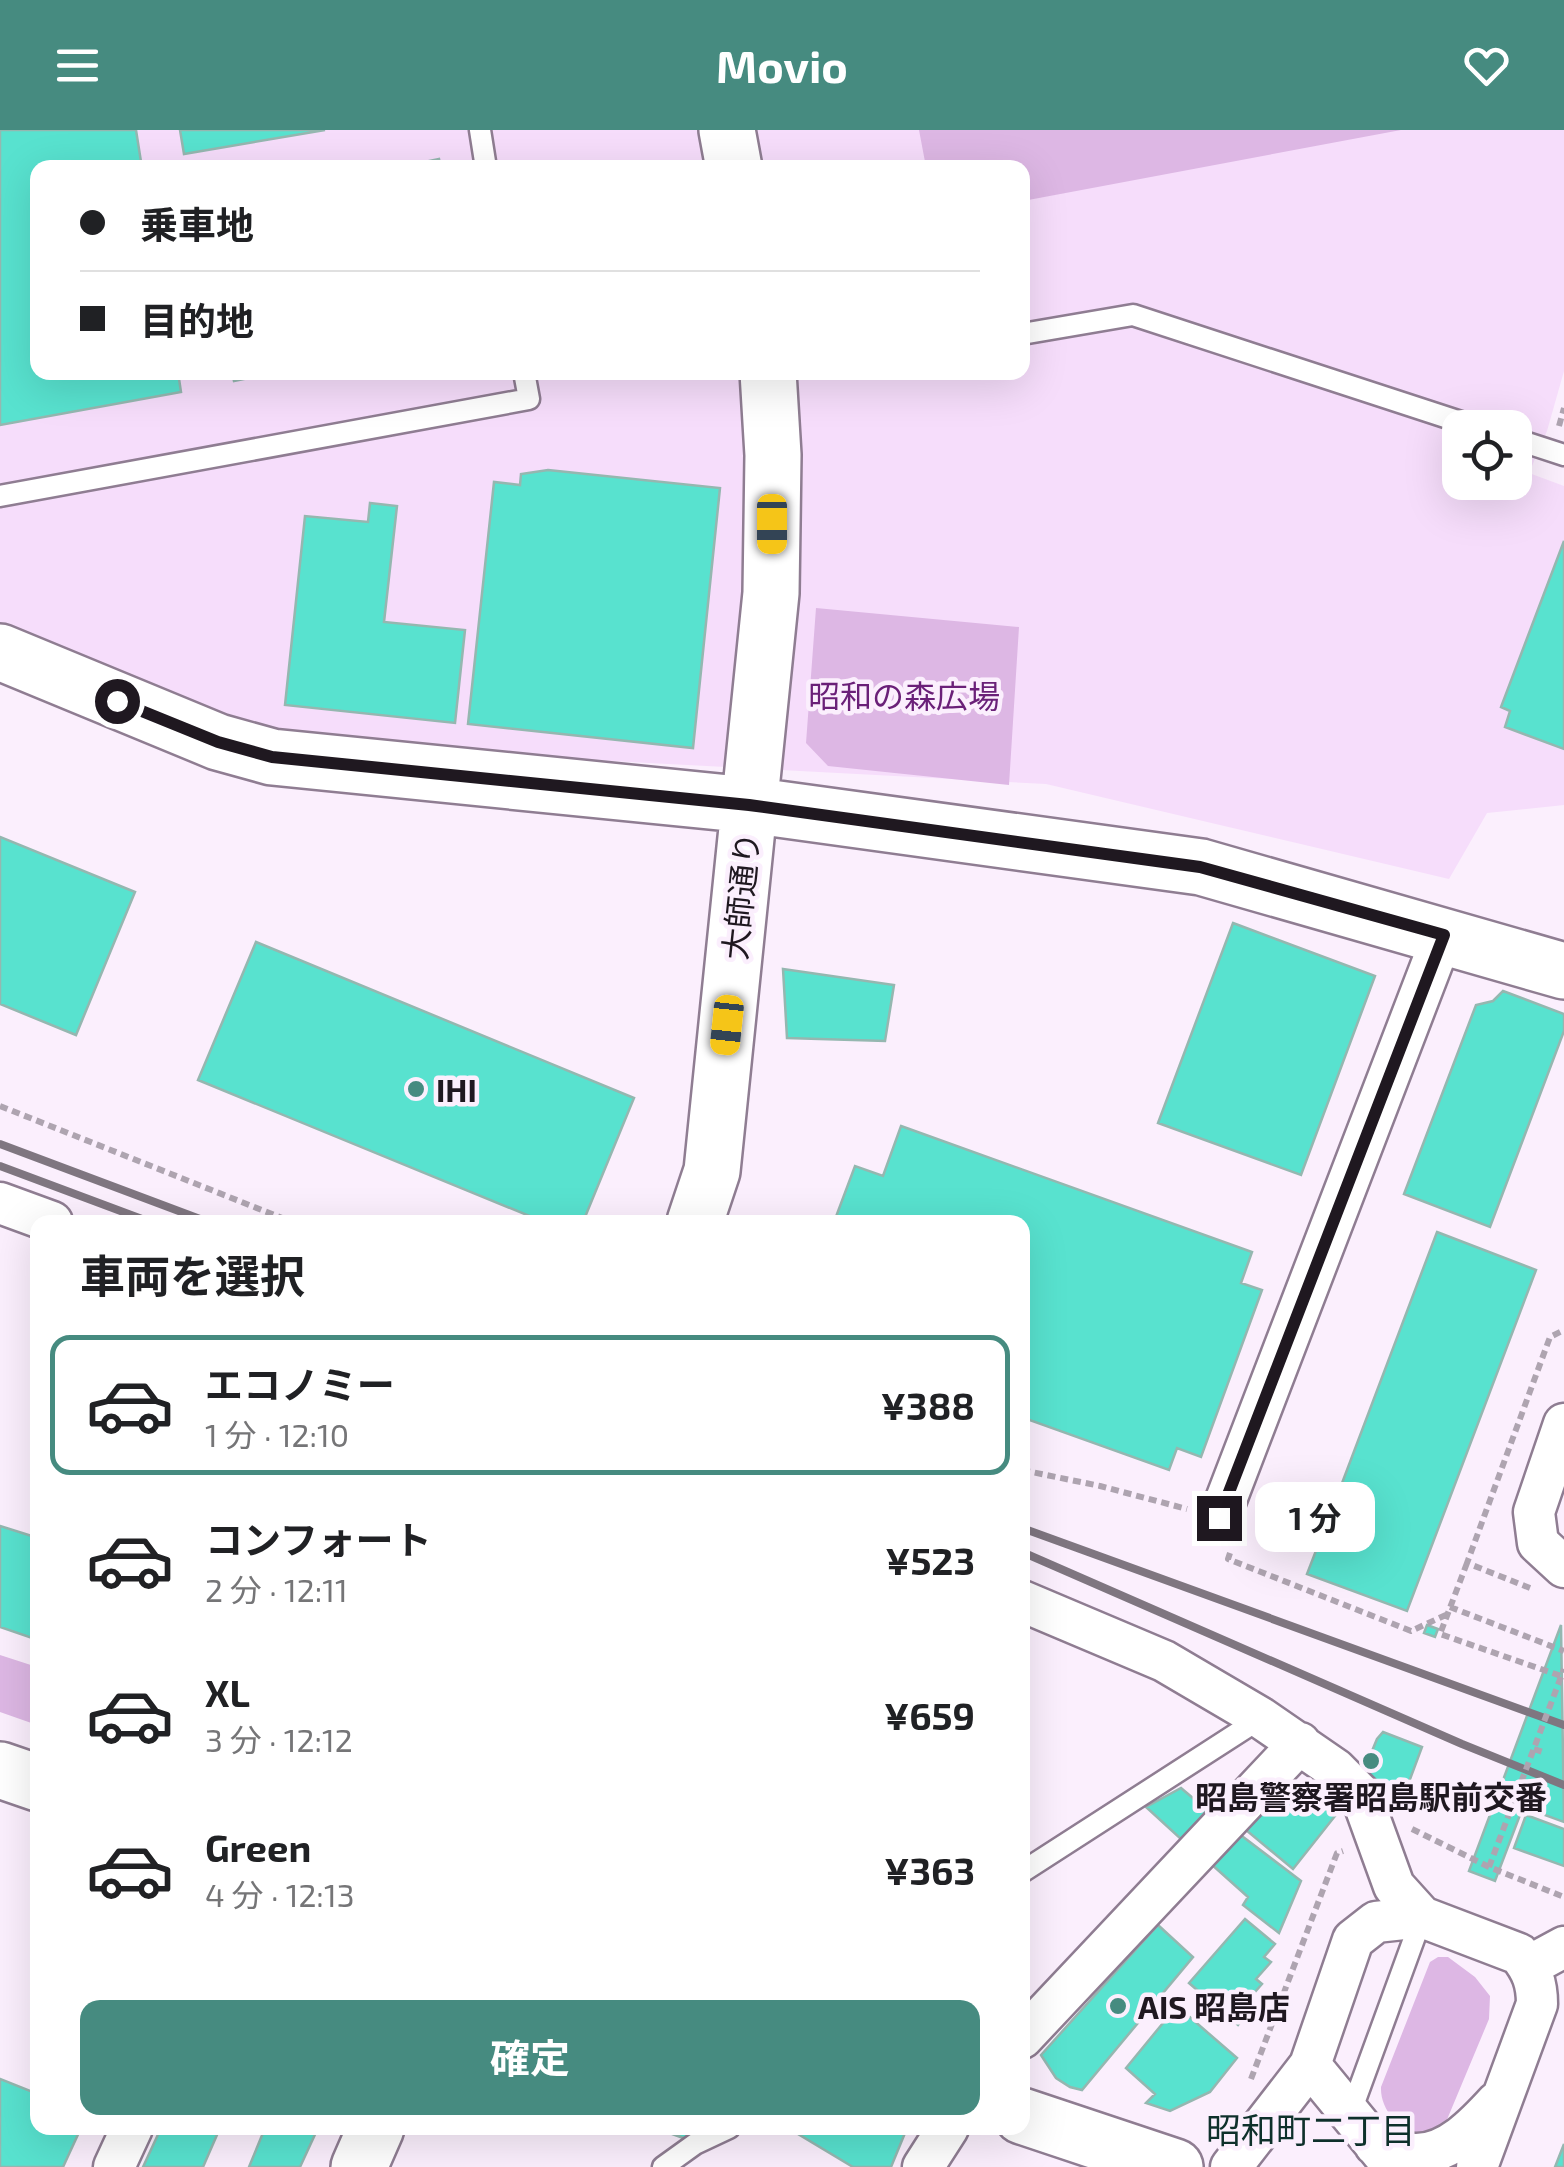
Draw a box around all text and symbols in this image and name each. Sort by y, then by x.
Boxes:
icon: menu [50,38,105,93]
text: Movio [716,38,848,92]
icon: heart [1459,38,1514,93]
text: 乗車地 [140,201,254,247]
text: 目的地 [140,297,254,343]
map controls [1442,410,1532,500]
button: locate [1442,410,1532,500]
car [757,494,787,554]
park label: 昭和の森広場 [808,676,1000,714]
route start [95,679,140,724]
street label: 大師通り [714,830,766,962]
car [709,994,745,1056]
place label: IHI [436,1070,477,1108]
marker: IHI [405,1078,427,1100]
text: 車両を選択 [80,1248,305,1302]
icon: car [85,1360,175,1450]
text: エコノミー [205,1361,395,1407]
text: ¥388 [881,1382,975,1428]
text: 1 分 · 12:10 [205,1415,349,1453]
callout: 1 分 [1254,1483,1374,1553]
route end [1197,1496,1242,1541]
text: 1 分 [1289,1498,1341,1536]
icon: car [85,1515,175,1605]
text: コンフォート [205,1516,432,1562]
text: ¥523 [885,1537,975,1583]
text: 2 分 · 12:11 [205,1570,348,1608]
text: XL [205,1669,250,1715]
icon: car [85,1670,175,1760]
text: ¥659 [884,1692,975,1738]
text: 3 分 · 12:12 [205,1720,353,1758]
marker: 昭島警察署昭島駅前交番 [1360,1750,1382,1772]
place label: 昭島警察署昭島駅前交番 [1195,1777,1547,1815]
text: Green [205,1824,311,1870]
icon: car [85,1825,175,1915]
text: ¥363 [884,1847,975,1893]
text: 4 分 · 12:13 [205,1875,354,1913]
place label: AIS 昭島店 [1138,1987,1290,2025]
marker: AIS 昭島店 [1107,1995,1129,2017]
button: 確定 [80,2000,980,2115]
district label: 昭和町二丁目 [1206,2108,1416,2150]

